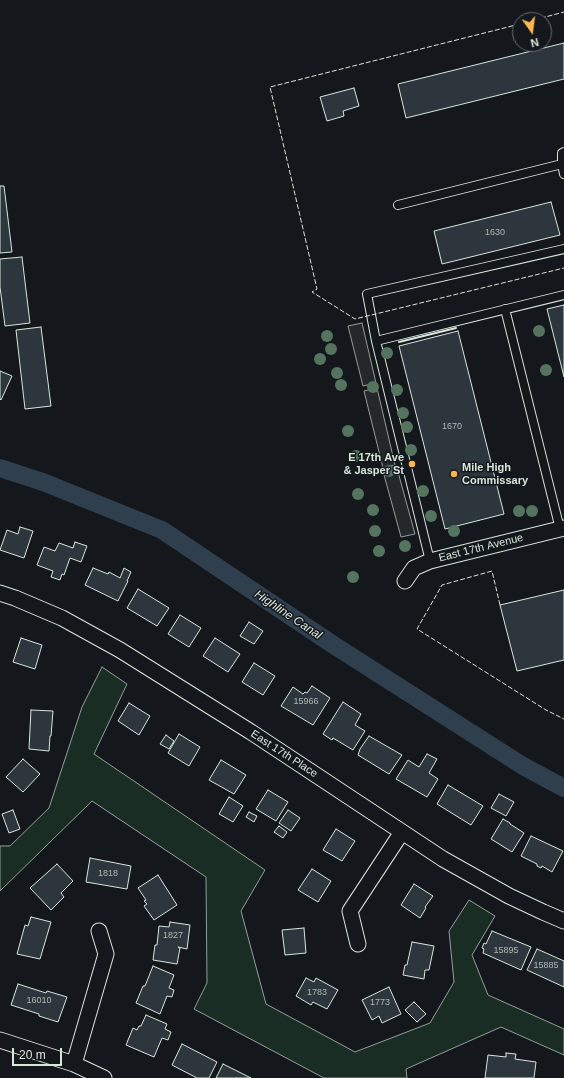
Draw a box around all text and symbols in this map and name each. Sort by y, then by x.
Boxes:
north arrow [512,12,552,52]
text: N [529,36,540,49]
house number: 1630 [485,228,505,238]
house number: 1670 [442,422,462,432]
place label: E 17th Ave & Jasper St [343,451,404,477]
marker: E 17th Ave & Jasper St [407,459,417,469]
place label: Mile High Commissary [462,461,528,487]
marker: Mile High Commissary [449,469,459,479]
street label: East 17th Avenue [437,531,525,565]
water label: Highline Canal [252,587,324,643]
house number: 15966 [293,697,319,707]
street label: East 17th Place [248,727,320,781]
house number: 1818 [98,869,118,879]
house number: 1827 [163,931,183,941]
house number: 15895 [493,946,519,956]
house number: 15885 [533,961,559,971]
house number: 1783 [307,988,327,998]
house number: 16010 [26,996,52,1006]
house number: 1773 [370,998,390,1008]
scale bar [14,1040,64,1066]
text: 20 m [19,1048,46,1062]

